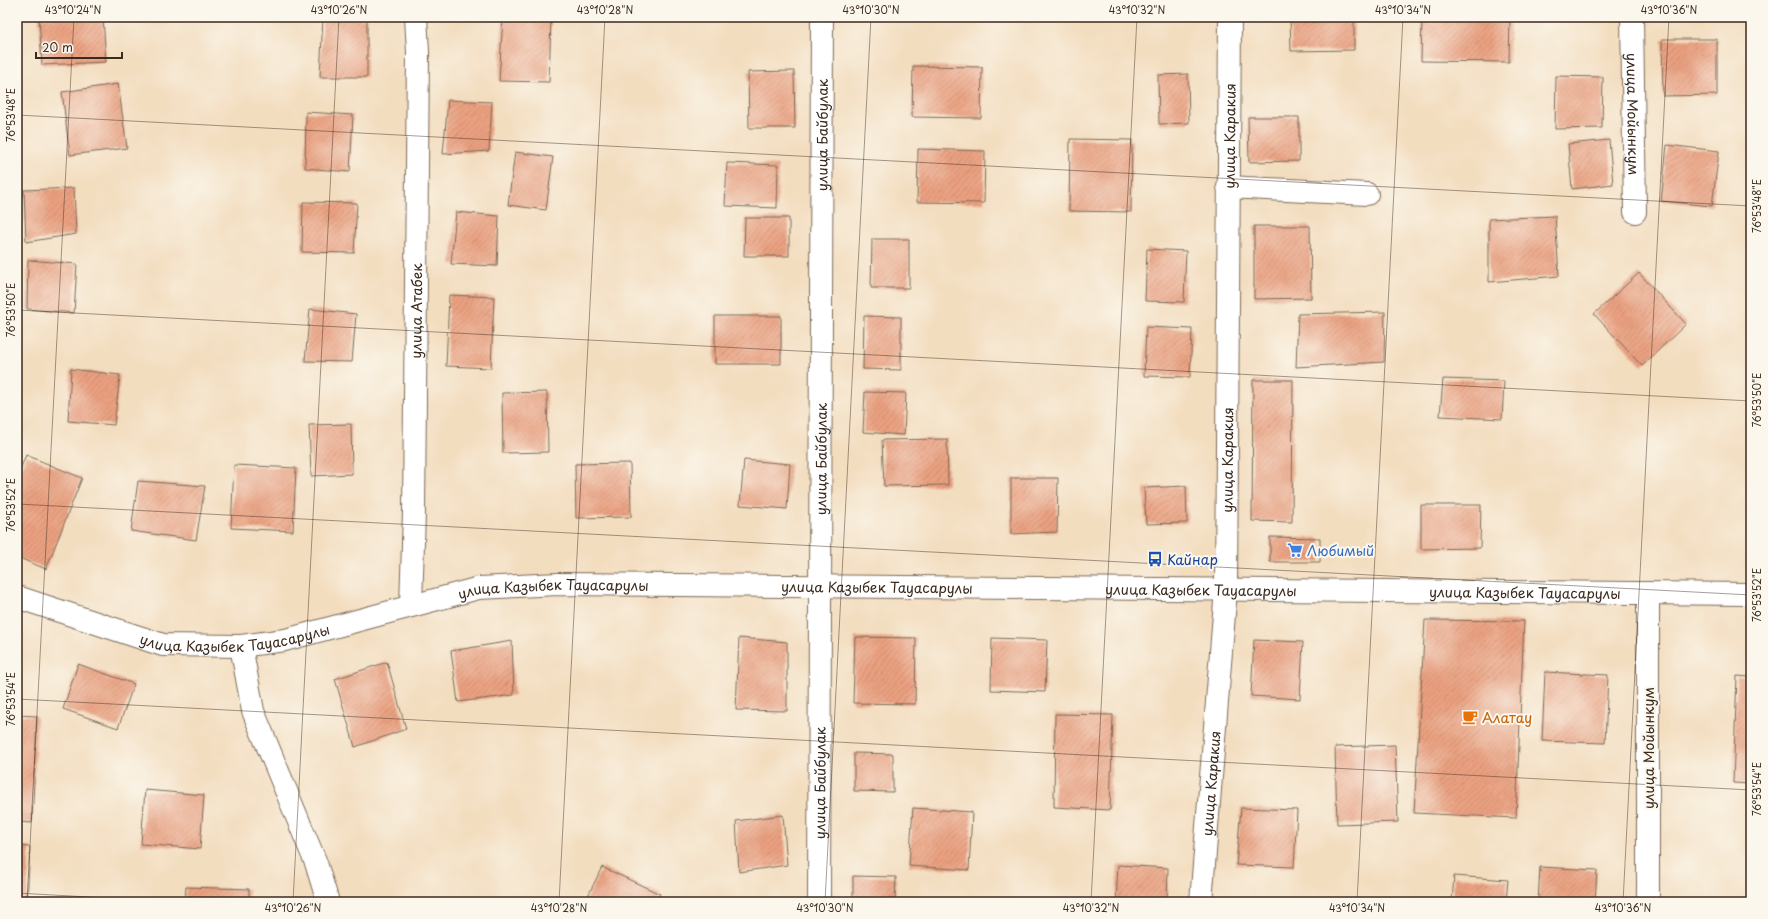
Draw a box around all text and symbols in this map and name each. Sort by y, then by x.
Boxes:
text: 43°10'24"N [45,2,101,17]
text: 43°10'26"N [311,2,368,17]
text: 43°10'28"N [577,2,633,17]
text: 43°10'30"N [843,2,900,17]
text: 43°10'32"N [1109,2,1165,17]
text: 43°10'34"N [1375,2,1431,17]
text: 43°10'36"N [1641,2,1697,17]
scale bar [36,34,122,60]
text: 20 m [42,38,73,56]
street label: улица Мойынкум [1622,53,1645,175]
street label: улица Байбулак [811,78,832,191]
street label: улица Каракия [1218,83,1240,189]
text: 76°53'48"E [3,88,18,142]
text: 76°53'48"E [1749,179,1764,233]
street label: улица Атабек [405,263,427,359]
text: 76°53'50"E [3,283,18,337]
text: 76°53'50"E [1749,373,1764,427]
street label: улица Байбулак [810,402,831,515]
street label: улица Каракия [1216,407,1238,513]
text: 76°53'52"E [3,478,18,532]
place label: Любимый [1307,540,1374,561]
supermarket icon: Любимый [1286,541,1304,559]
place label: Кайнар [1167,549,1218,570]
bus stop icon: Кайнар [1146,550,1164,568]
text: 76°53'52"E [1749,568,1764,622]
street label: улица Казыбек Тауасарулы [455,573,649,604]
street label: улица Казыбек Тауасарулы [781,575,973,598]
street label: улица Казыбек Тауасарулы [1105,578,1297,601]
street label: улица Казыбек Тауасарулы [1429,581,1621,603]
street label: улица Казыбек Тауасарулы [137,618,332,657]
text: 76°53'54"E [3,672,18,726]
street label: улица Мойынкум [1638,687,1659,809]
place label: Алатау [1482,707,1532,728]
cafe icon: Алатау [1461,708,1479,726]
street label: улица Байбулак [809,726,830,839]
street label: улица Каракия [1196,730,1225,837]
text: 76°53'54"E [1749,762,1764,816]
text: 43°10'26"N [265,900,322,915]
text: 43°10'28"N [531,900,587,915]
text: 43°10'30"N [797,900,854,915]
text: 43°10'32"N [1063,900,1119,915]
text: 43°10'34"N [1329,900,1385,915]
text: 43°10'36"N [1595,900,1651,915]

